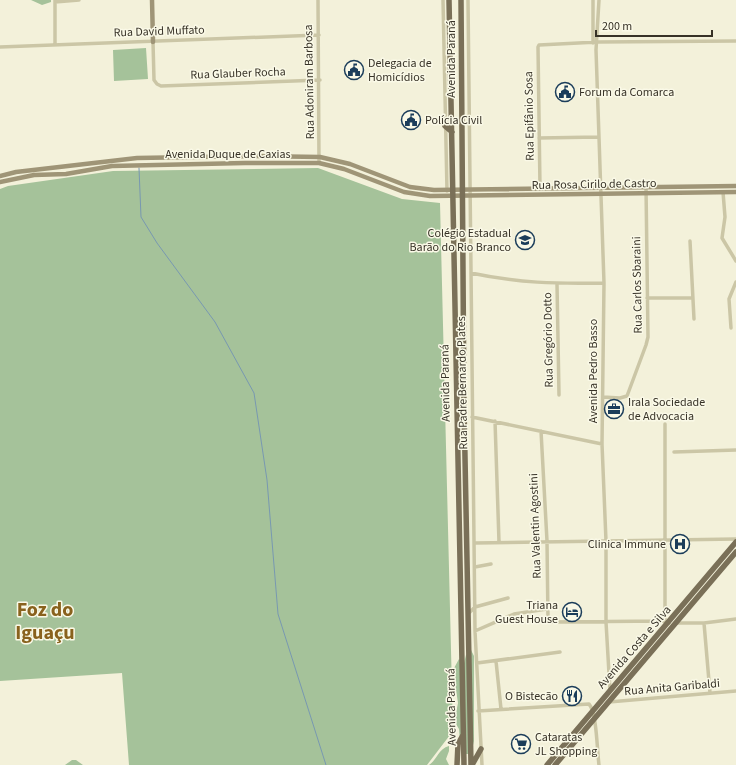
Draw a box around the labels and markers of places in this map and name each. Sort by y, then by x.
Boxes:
place label: Delegacia de Homicídios [368,55,432,86]
public building icon: Delegacia de Homicídios [343,59,365,81]
public building icon: Forum da Comarca [554,81,576,103]
place label: Forum da Comarca [579,84,674,101]
public building icon: Polícia Civil [400,109,422,131]
place label: Polícia Civil [425,112,482,129]
place label: Colégio Estadual Barão do Rio Branco [410,225,511,256]
school or university icon: Colégio Estadual Barão do Rio Branco [514,229,536,251]
place label: Irala Sociedade de Advocacia [628,394,705,425]
office icon: Irala Sociedade de Advocacia [603,398,625,420]
hospital icon: Clinica Immune [669,533,691,555]
place label: Clinica Immune [588,536,666,553]
place label: Triana Guest House [495,597,558,628]
hotel icon: Triana Guest House [561,601,583,623]
restaurant icon: O Bistecão [561,685,583,707]
place label: O Bistecão [505,688,558,705]
place label: Cataratas JL Shopping [535,729,597,760]
supermarket icon: Cataratas JL Shopping [510,733,532,755]

